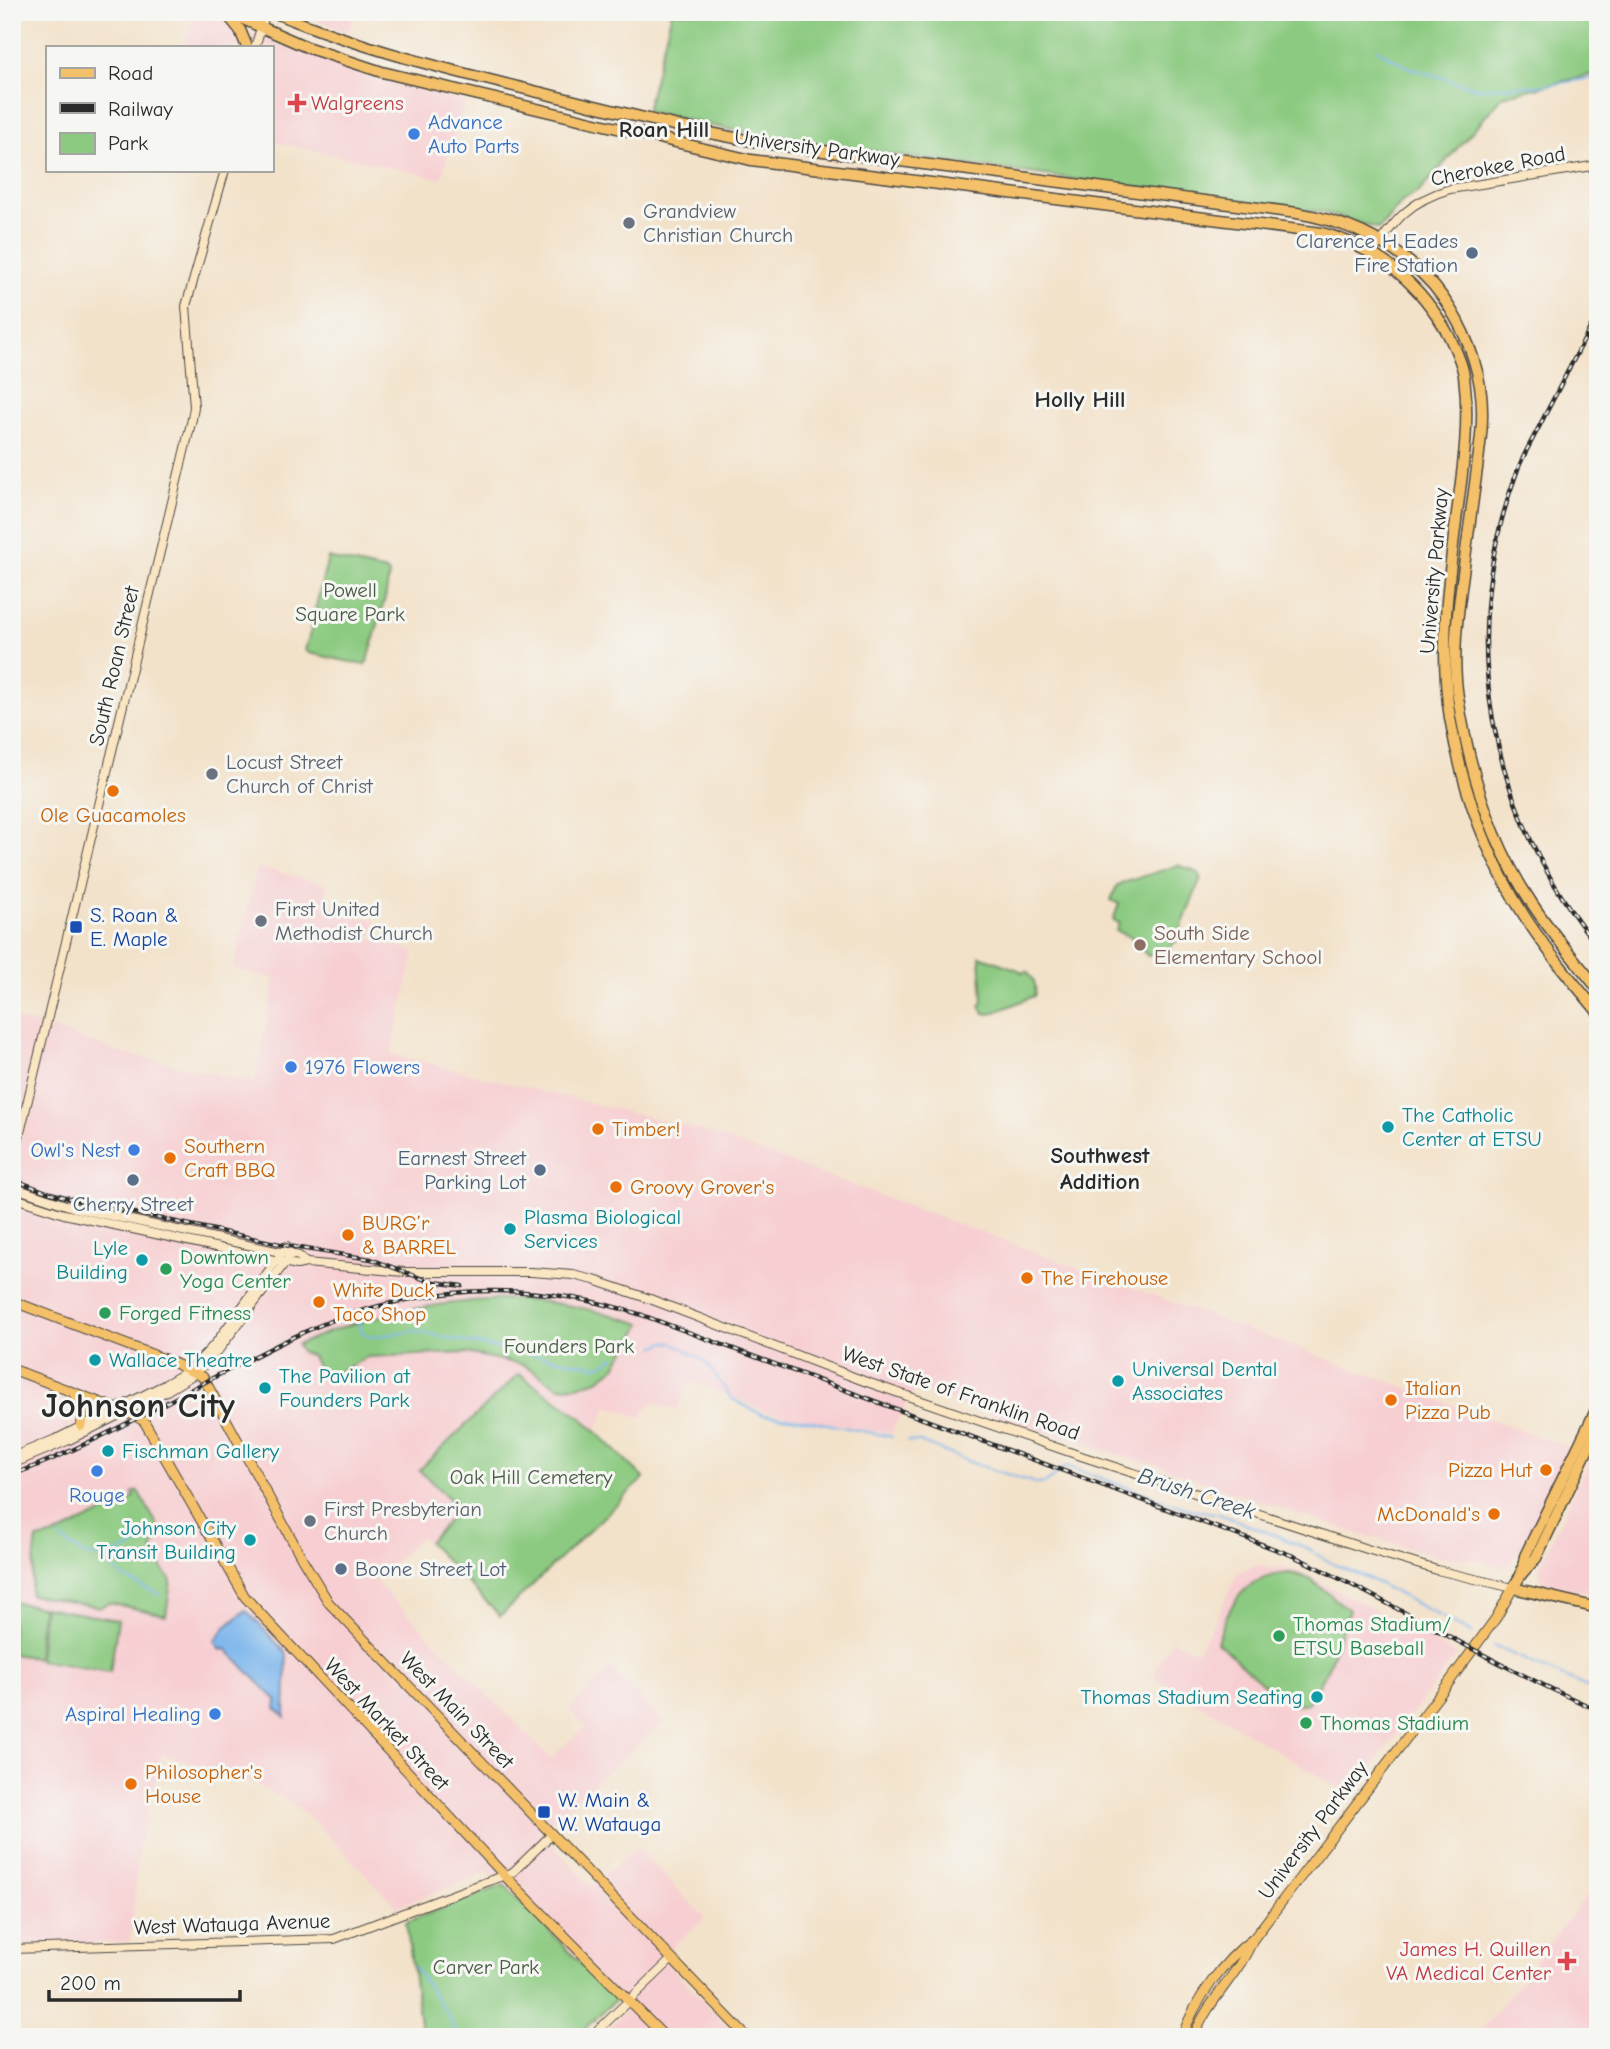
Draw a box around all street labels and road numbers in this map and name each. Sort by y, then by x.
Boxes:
street label: University Parkway [733,125,902,172]
street label: Cherokee Road [1429,141,1567,191]
street label: University Parkway [1415,486,1453,655]
street label: South Roan Street [84,583,144,748]
street label: West State of Franklin Road [839,1341,1083,1445]
street label: West Main Street [395,1646,520,1774]
street label: West Market Street [320,1653,455,1796]
street label: University Parkway [1253,1756,1373,1904]
street label: West Watauga Avenue [133,1909,331,1939]

